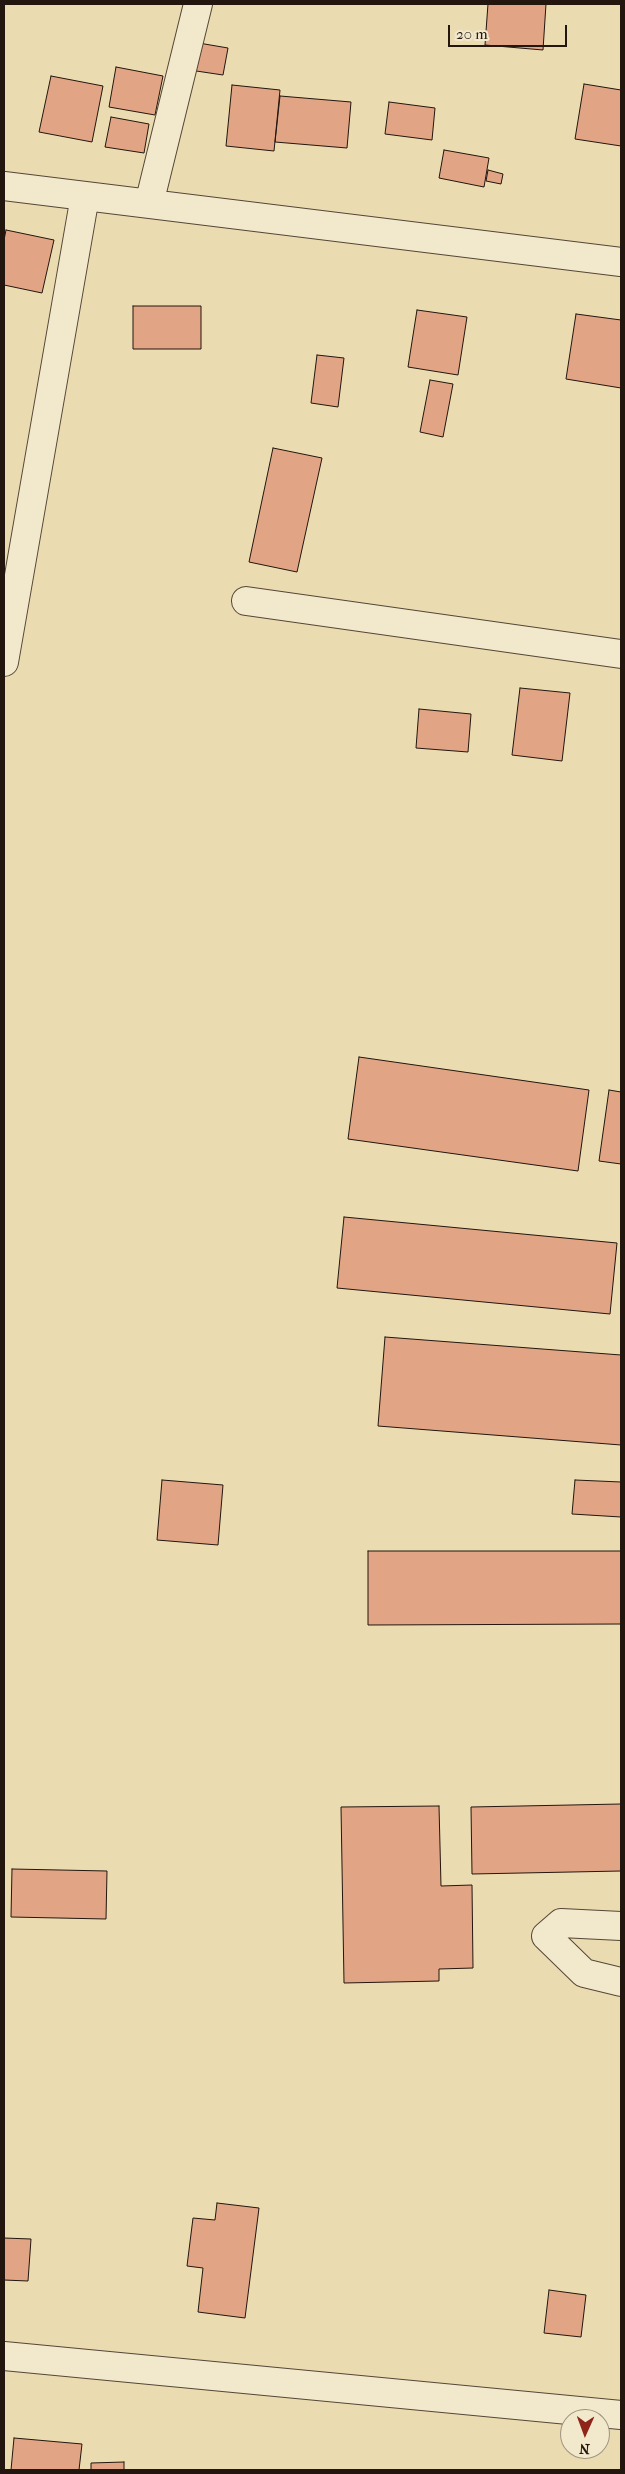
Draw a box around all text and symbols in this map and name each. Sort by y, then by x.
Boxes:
scale bar [450,15,569,47]
text: 20 m [456,25,488,43]
north arrow [560,2409,610,2459]
text: N [579,2440,590,2457]

